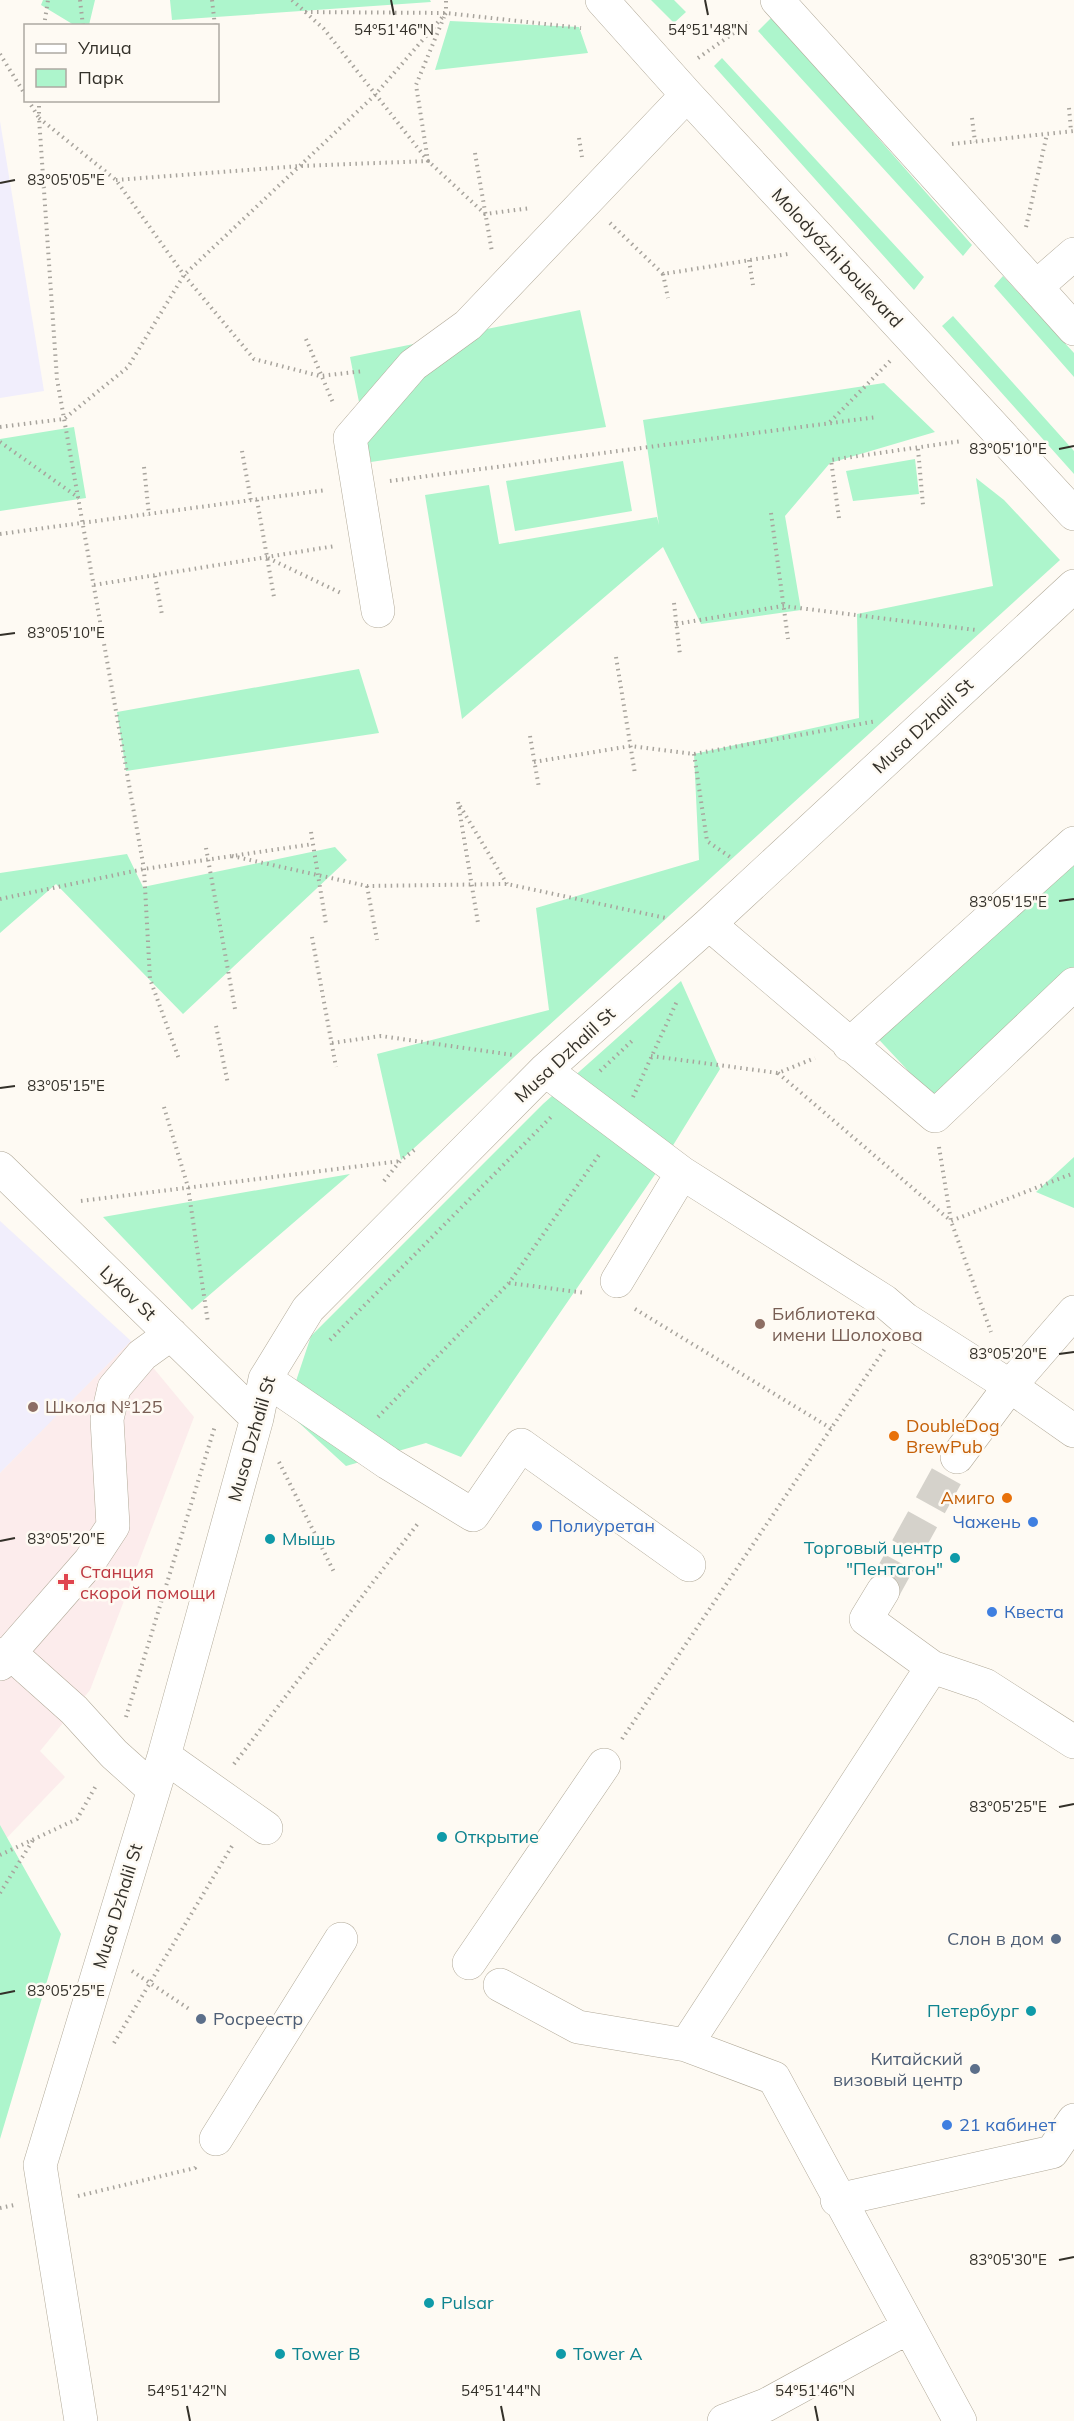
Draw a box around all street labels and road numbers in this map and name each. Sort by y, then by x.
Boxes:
street label: Molodyózhi boulevard [767,183,908,332]
street label: Musa Dzhalil St [867,673,978,778]
street label: Musa Dzhalil St [509,1002,620,1107]
street label: Lykov St [95,1260,161,1325]
street label: Musa Dzhalil St [223,1373,280,1504]
street label: Musa Dzhalil St [88,1841,147,1971]

